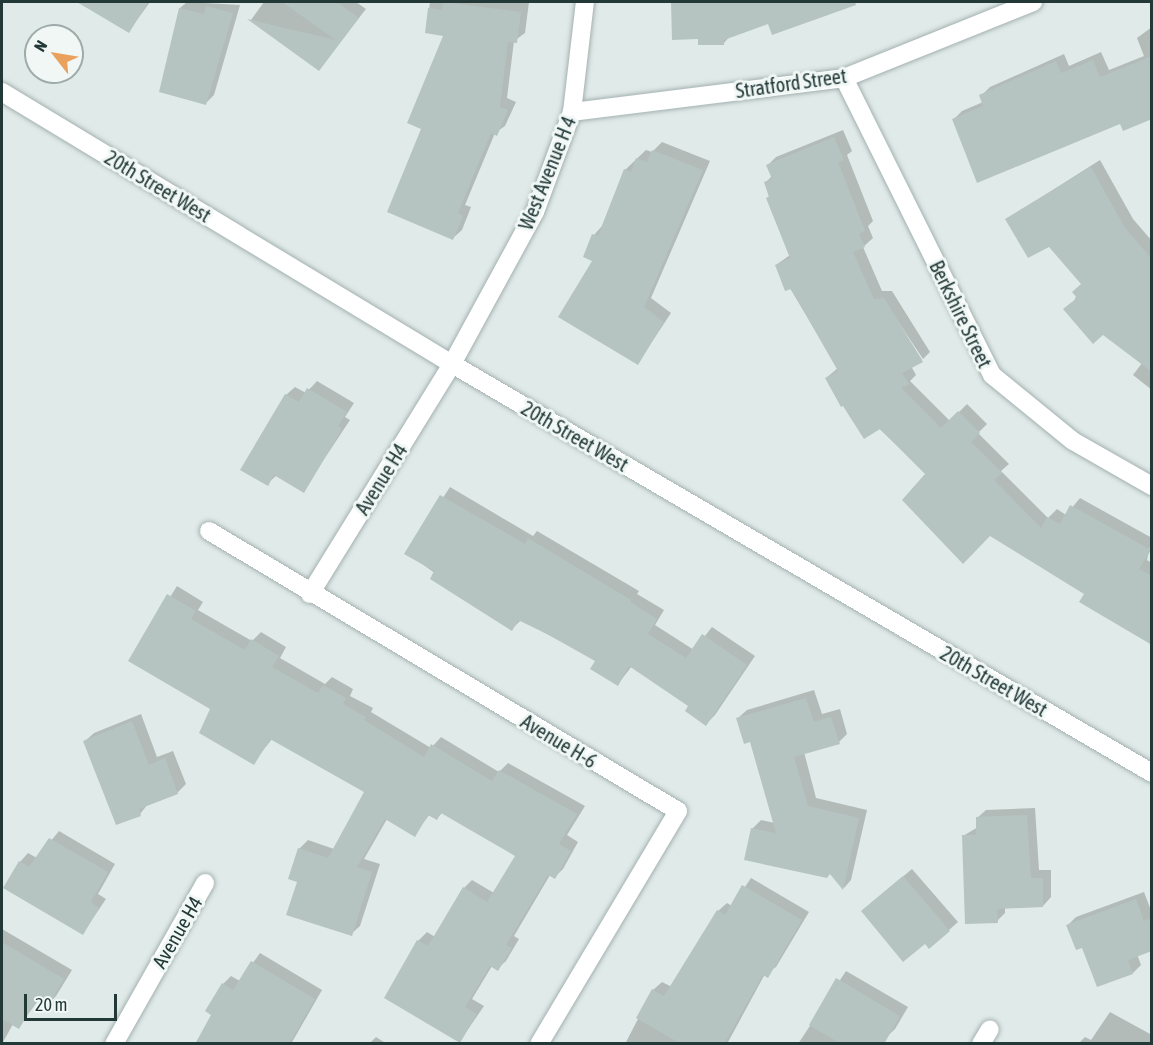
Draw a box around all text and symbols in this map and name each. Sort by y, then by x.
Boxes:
north arrow [24,24,84,84]
text: N [30,37,50,54]
street label: Stratford Street [734,63,848,103]
street label: West Avenue H 4 [513,113,581,233]
street label: 20th Street West [101,145,215,227]
street label: Berkshire Street [925,257,997,371]
street label: 20th Street West [517,396,633,476]
street label: Avenue H4 [350,439,412,519]
street label: 20th Street West [936,641,1052,721]
street label: Avenue H-6 [517,709,601,773]
street label: Avenue H4 [147,892,207,972]
scale bar [27,982,120,1020]
text: 20 m [35,994,67,1015]

